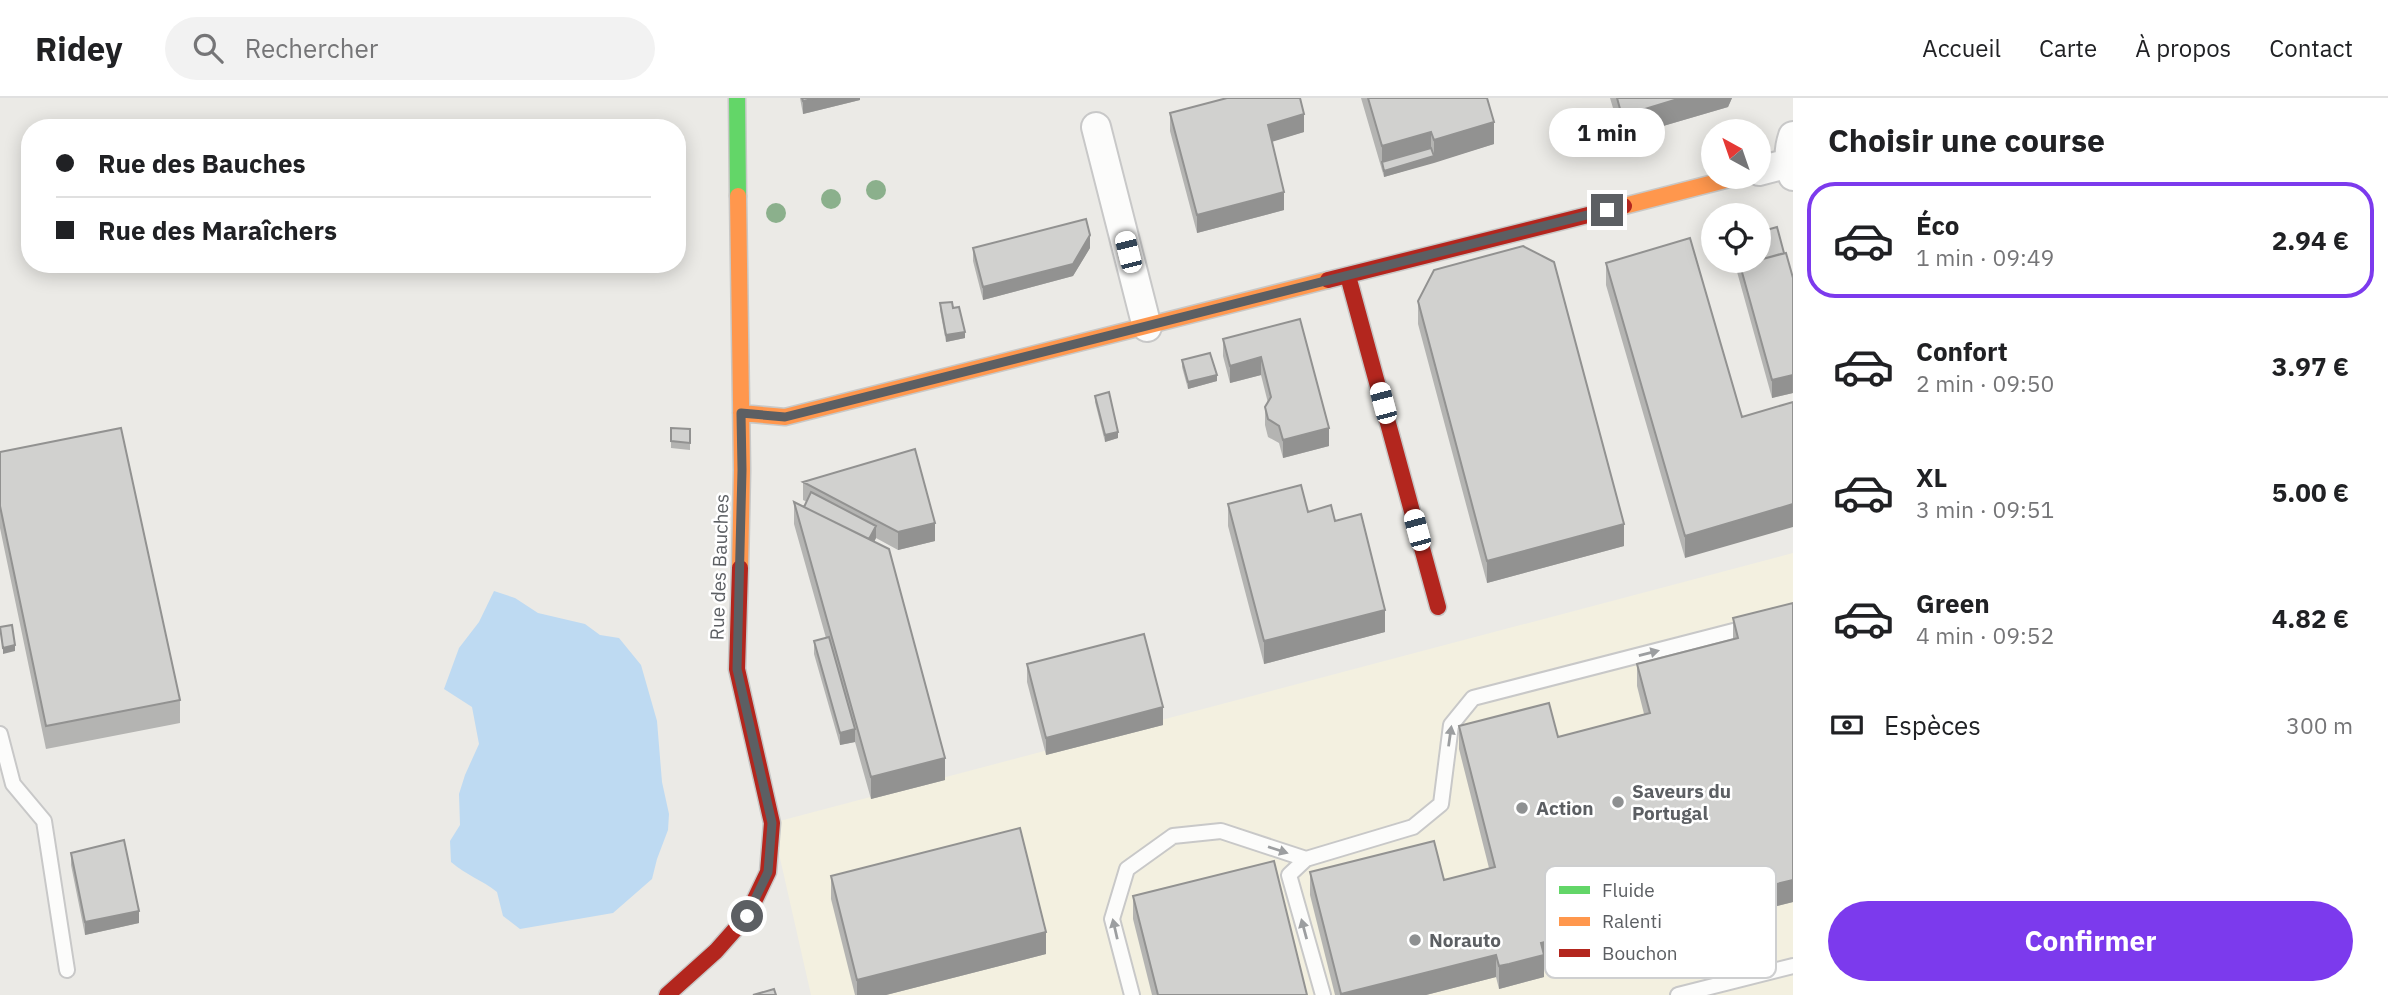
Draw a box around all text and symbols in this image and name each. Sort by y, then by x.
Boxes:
search box [165,17,655,80]
text: Ridey [35,27,123,70]
icon: search [189,29,227,67]
text: Rechercher [245,31,378,65]
text: Accueil [1922,32,2001,64]
text: Carte [2039,32,2097,64]
text: À propos [2135,32,2231,64]
text: Contact [2269,32,2353,64]
callout: 1 min [1549,108,1665,158]
text: 1 min [1577,117,1637,147]
north arrow [1701,119,1771,189]
map controls [1701,119,1771,273]
text: Choisir une course [1828,119,2105,161]
text: Rue des Bauches [98,146,306,180]
route end [1591,194,1623,226]
button: locate [1701,203,1771,273]
text: Éco [1916,208,1960,242]
icon: car [1832,209,1895,272]
text: Rue des Maraîchers [98,213,337,247]
text: 2.94 € [2272,223,2349,257]
car [1113,229,1144,275]
text: 1 min · 09:49 [1916,242,2054,272]
text: Confort [1916,334,2008,368]
icon: car [1832,335,1895,398]
text: 3.97 € [2272,349,2349,383]
text: 2 min · 09:50 [1916,368,2054,398]
car [1368,380,1399,426]
text: XL [1916,460,1947,494]
icon: car [1832,461,1895,524]
text: 5.00 € [2272,475,2349,509]
street label: Rue des Bauches [704,493,734,641]
text: 3 min · 09:51 [1916,494,2054,524]
car [1402,507,1433,553]
text: Green [1916,586,1990,620]
icon: car [1832,587,1895,650]
text: 4.82 € [2272,601,2349,635]
text: 4 min · 09:52 [1916,620,2054,650]
one-way arrow [1638,647,1660,658]
icon: cash [1828,706,1866,744]
text: Espèces [1884,708,1981,742]
text: 300 m [2286,710,2353,740]
one-way arrow [1444,725,1455,747]
place label: Saveurs du Portugal [1632,779,1731,825]
marker: Saveurs du Portugal [1610,794,1626,810]
place label: Action [1536,796,1594,820]
marker: Action [1514,800,1530,816]
one-way arrow [1267,845,1288,856]
legend [1545,866,1776,978]
text: Fluide [1602,878,1655,902]
route start [731,900,763,932]
button: Confirmer [1828,901,2353,981]
text: Ralenti [1602,909,1662,933]
one-way arrow [1109,918,1120,940]
one-way arrow [1299,918,1309,939]
place label: Norauto [1429,928,1501,952]
marker: Norauto [1407,932,1423,948]
text: Bouchon [1602,941,1678,965]

